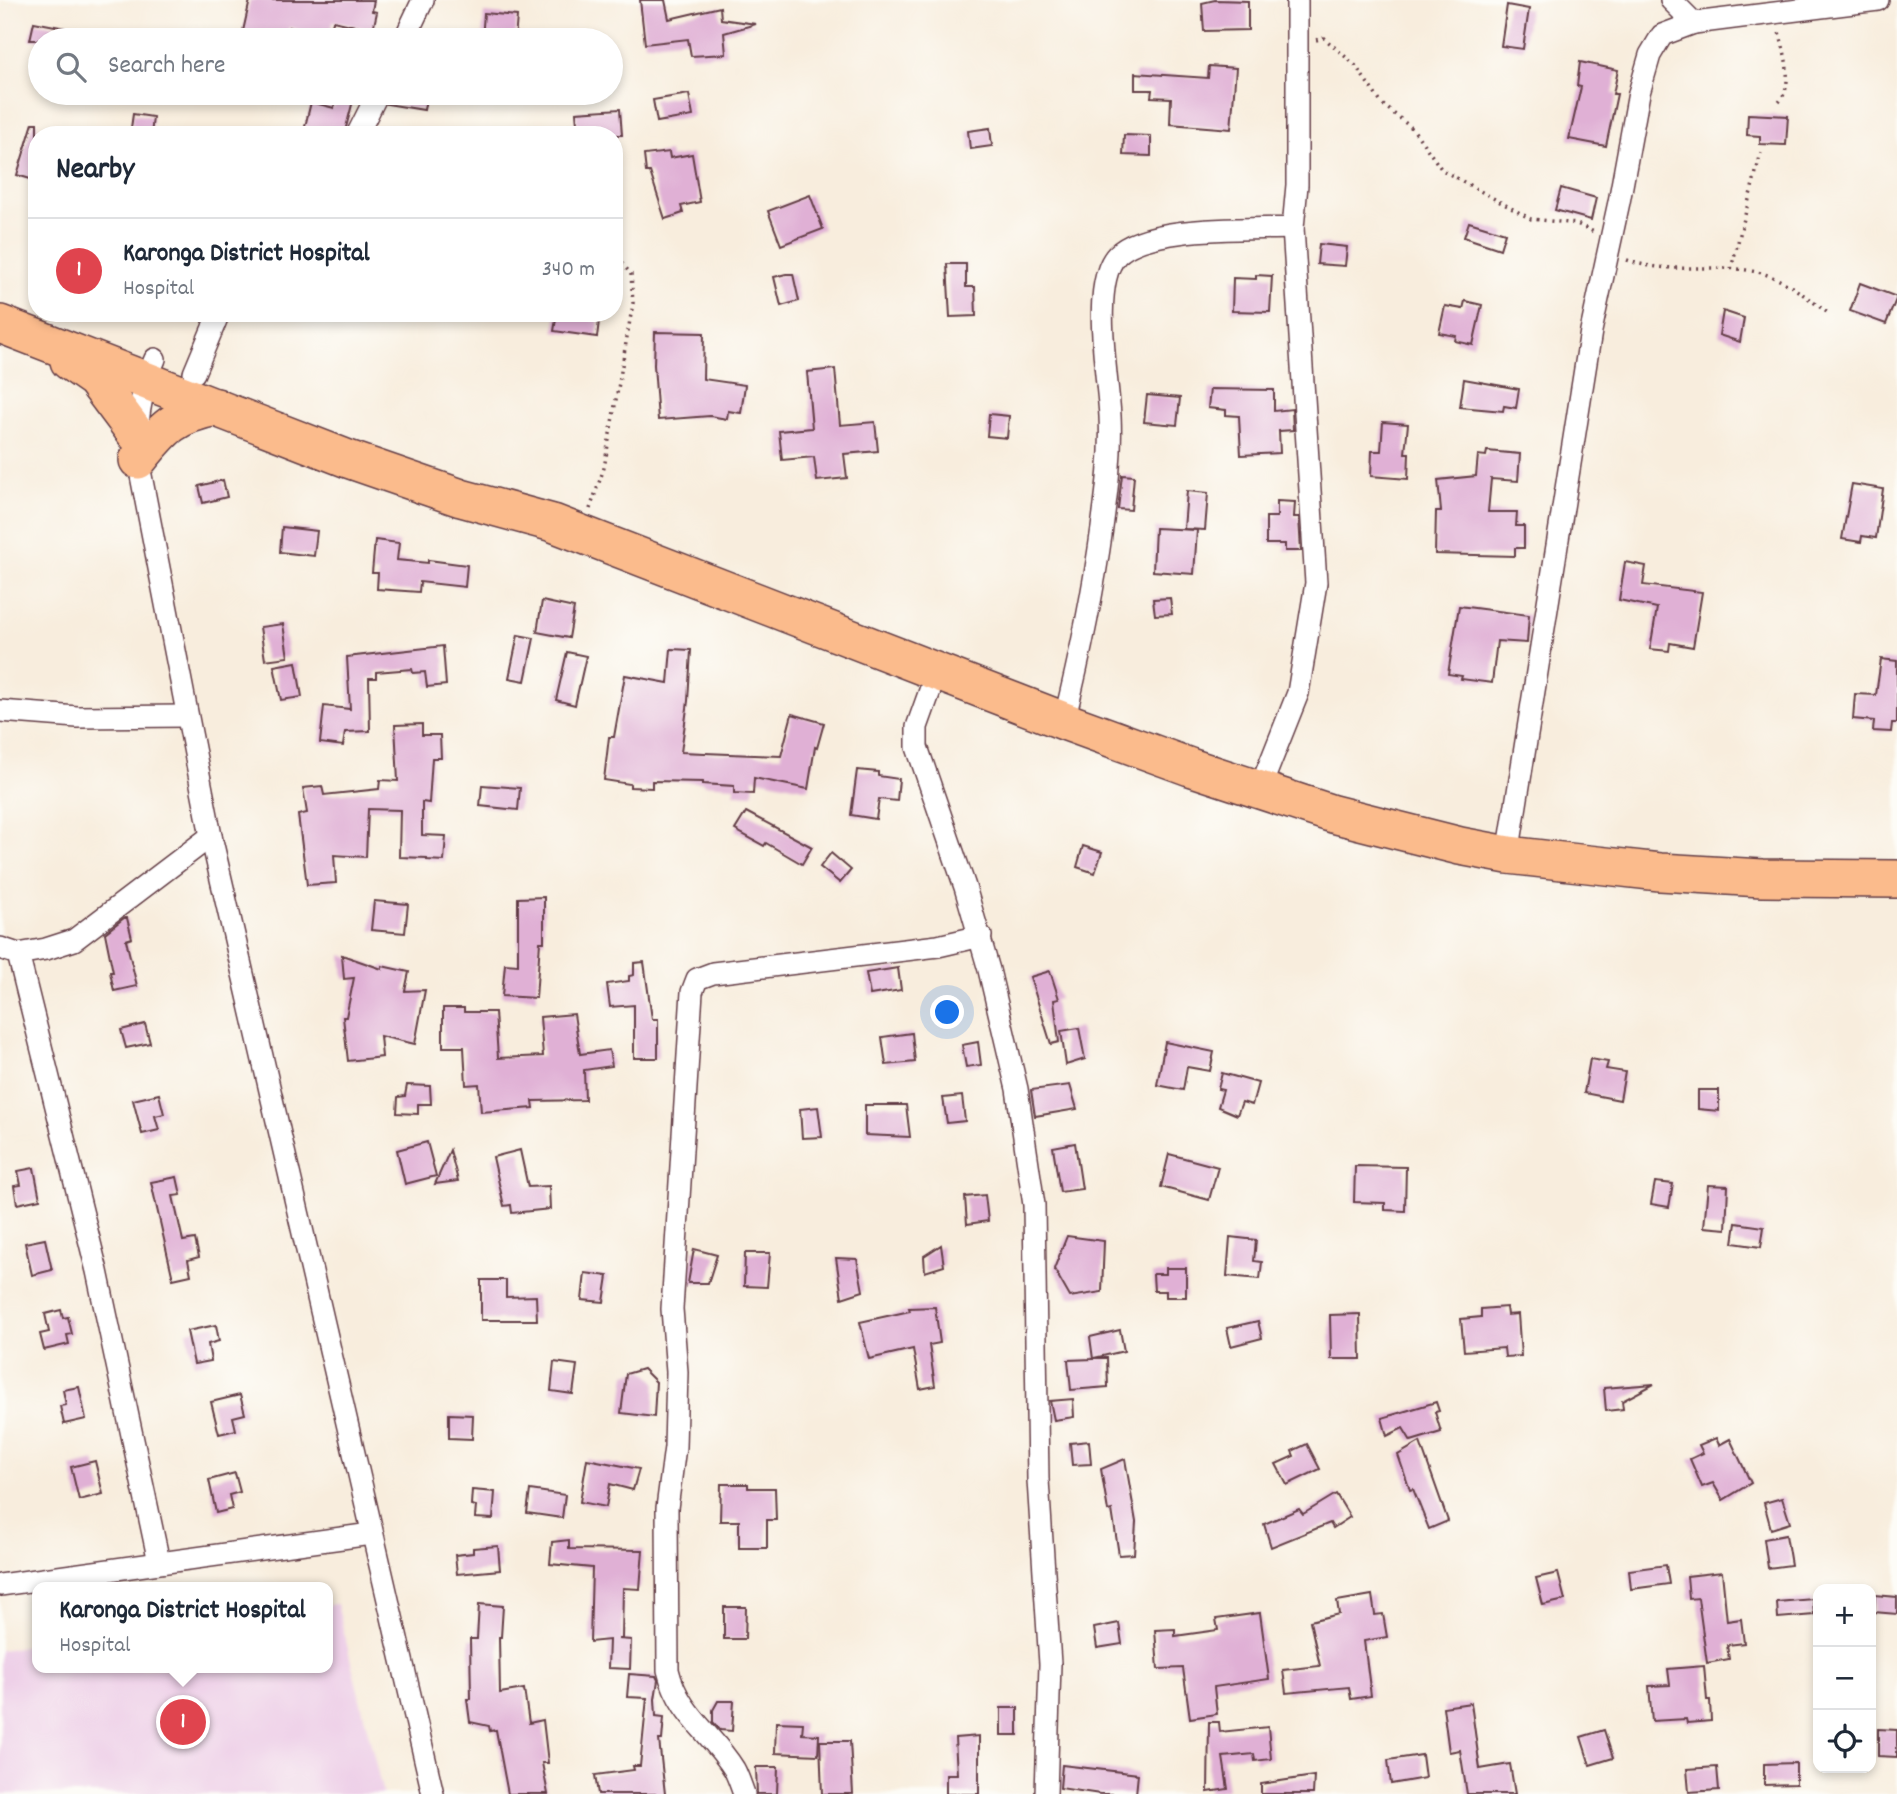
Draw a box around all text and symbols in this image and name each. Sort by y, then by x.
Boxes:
search box [28,28,623,105]
icon: search [52,48,90,86]
text: Search here [108,48,226,85]
text: Nearby [56,150,134,193]
text: Karonga District Hospital [123,236,370,273]
text: 1 [76,254,82,287]
text: 340 m [542,254,595,287]
text: Hospital [123,273,194,306]
your location [930,995,964,1029]
popup [32,1582,333,1673]
map controls [1813,1584,1876,1773]
button: + [1813,1584,1876,1647]
text: Karonga District Hospital [59,1593,306,1630]
text: Hospital [59,1630,130,1663]
button: − [1813,1647,1876,1710]
pin: 1 [160,1696,206,1748]
button: locate [1813,1710,1876,1773]

